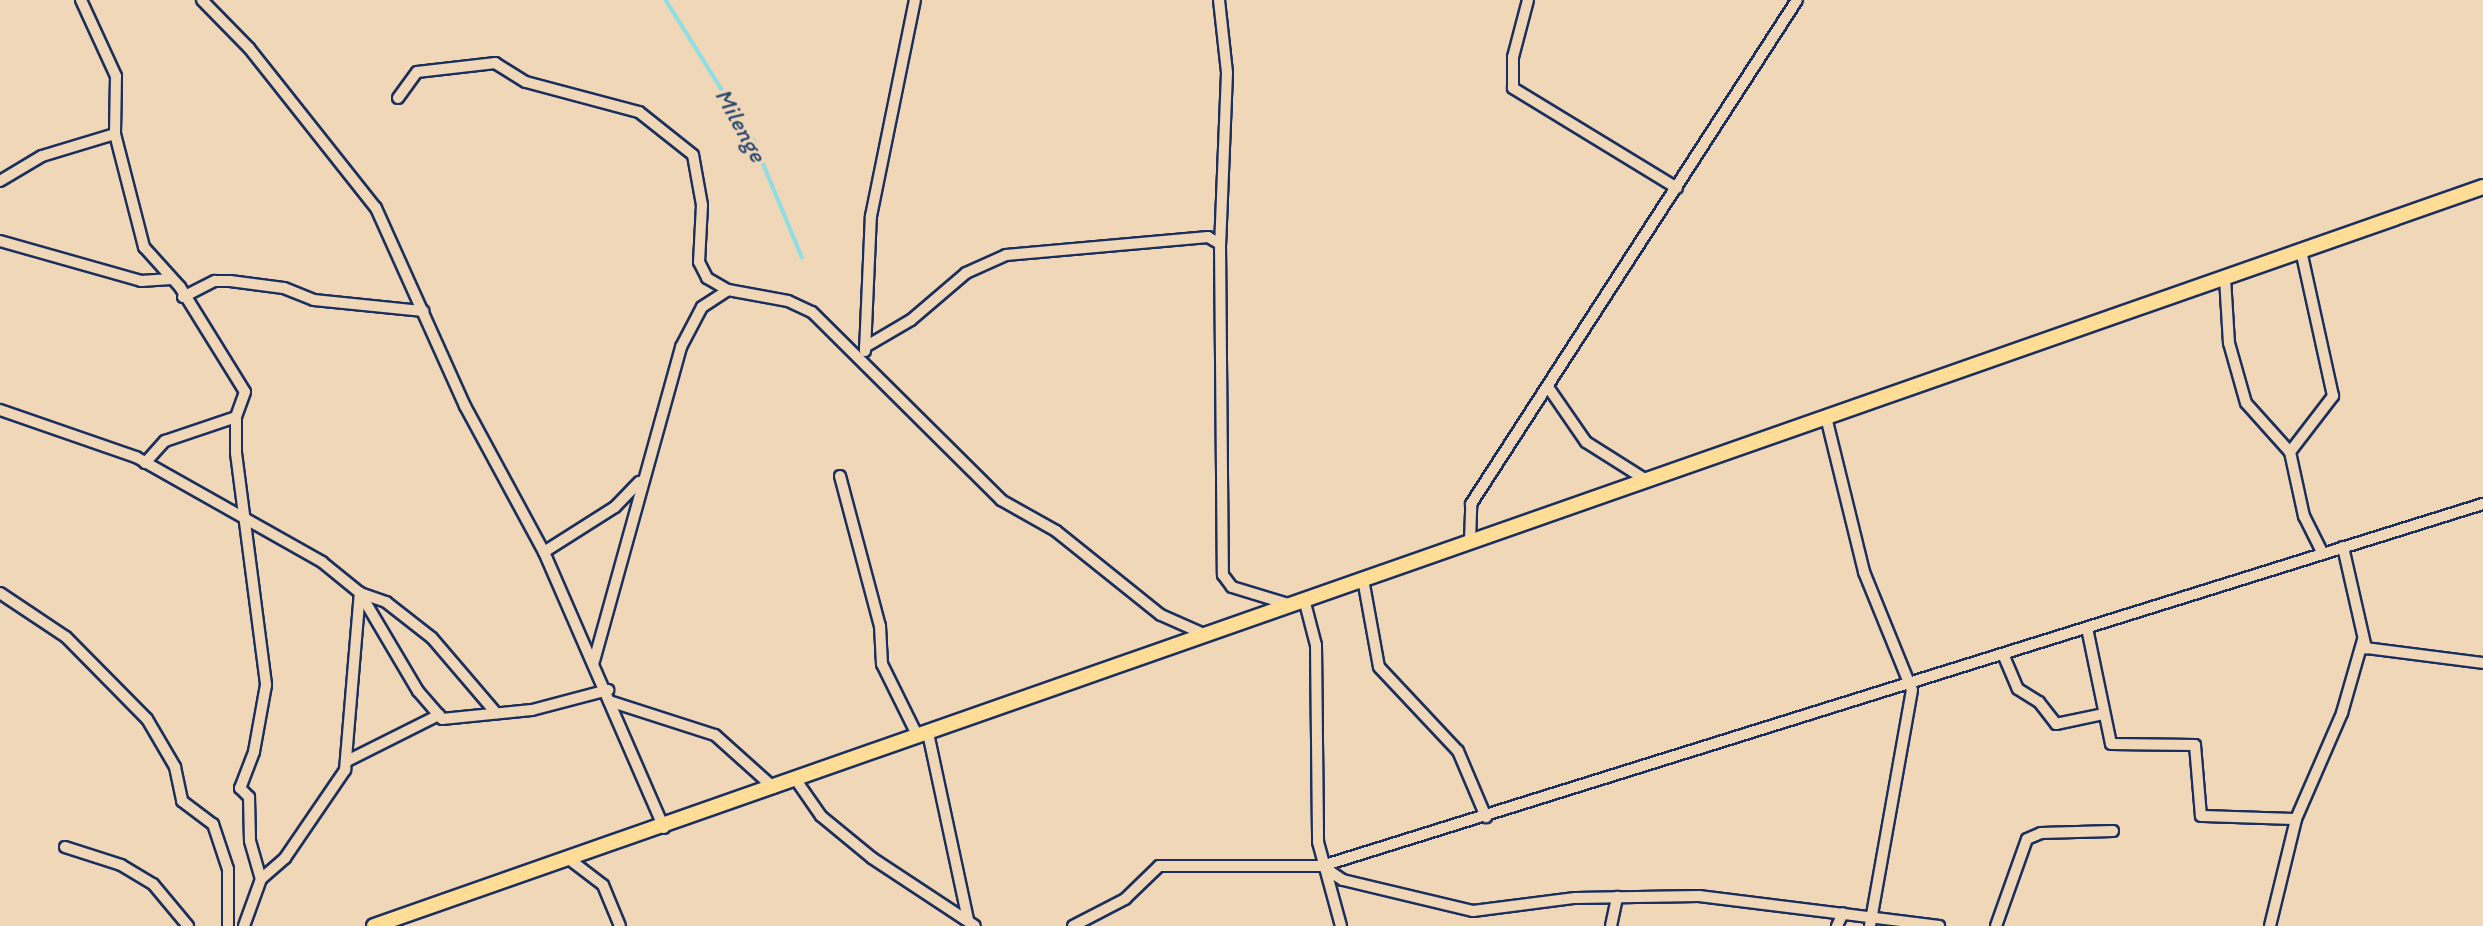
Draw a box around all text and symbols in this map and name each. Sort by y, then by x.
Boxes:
water label: Milenge [709,83,773,167]

